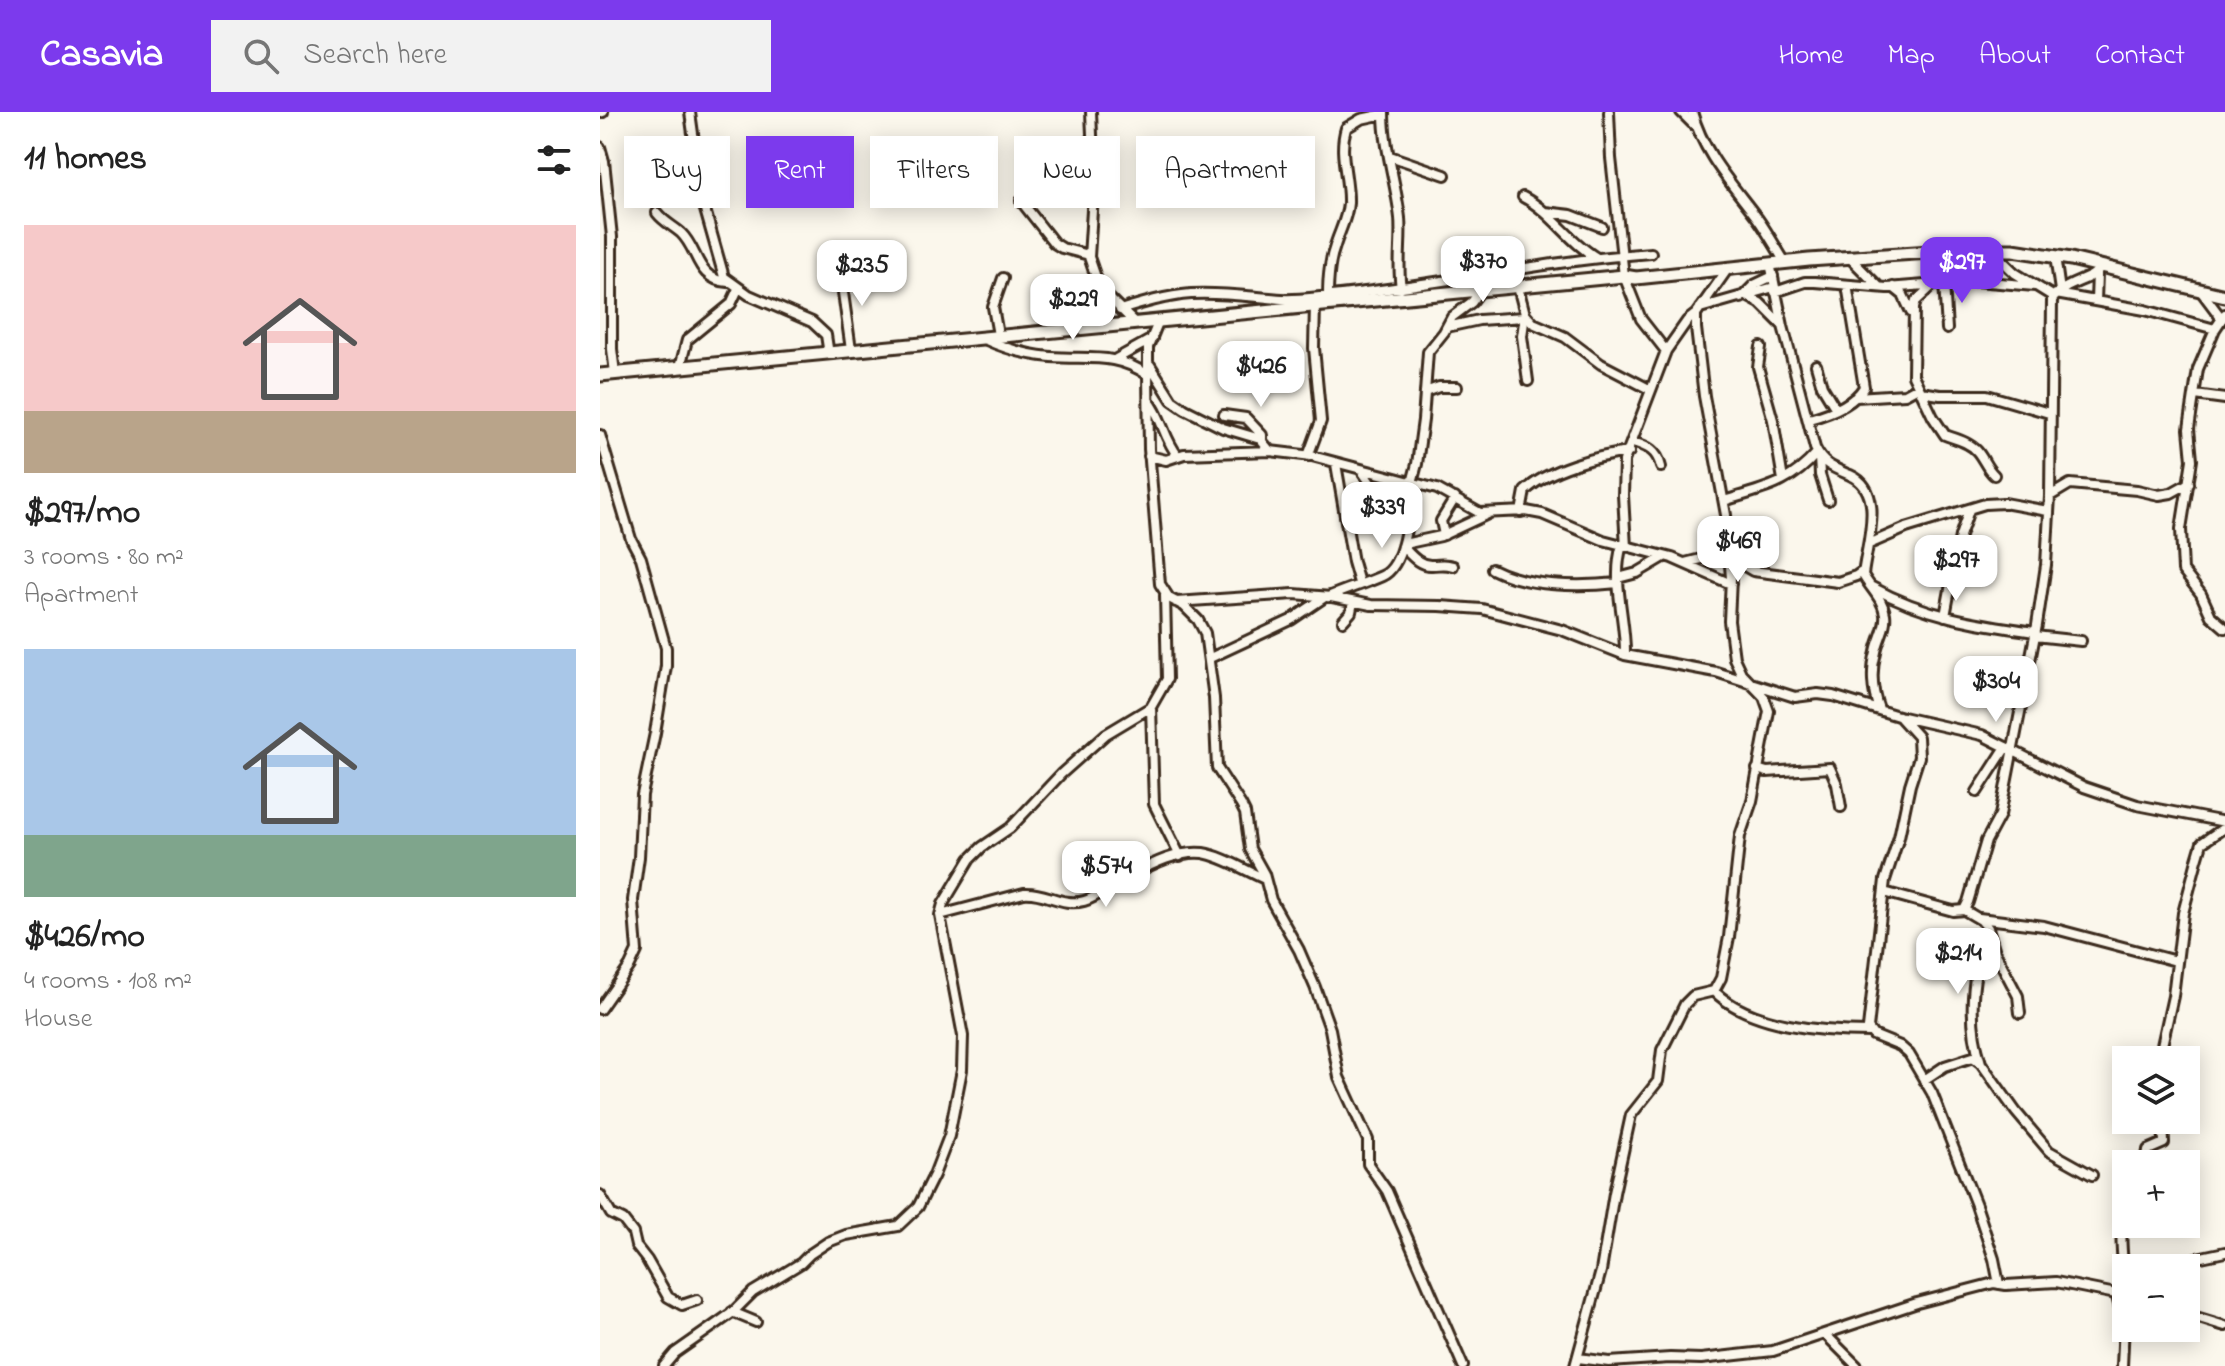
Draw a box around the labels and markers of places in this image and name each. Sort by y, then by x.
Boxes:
pin: $370 [1436,236,1530,304]
pin: $297 [1915,237,2009,305]
pin: $235 [815,240,909,308]
pin: $229 [1026,274,1120,342]
pin: $426 [1214,341,1308,409]
pin: $339 [1335,482,1429,550]
pin: $469 [1691,516,1785,584]
pin: $297 [1909,535,2003,603]
pin: $304 [1949,656,2043,724]
pin: $574 [1059,841,1153,909]
pin: $214 [1911,928,2005,996]

